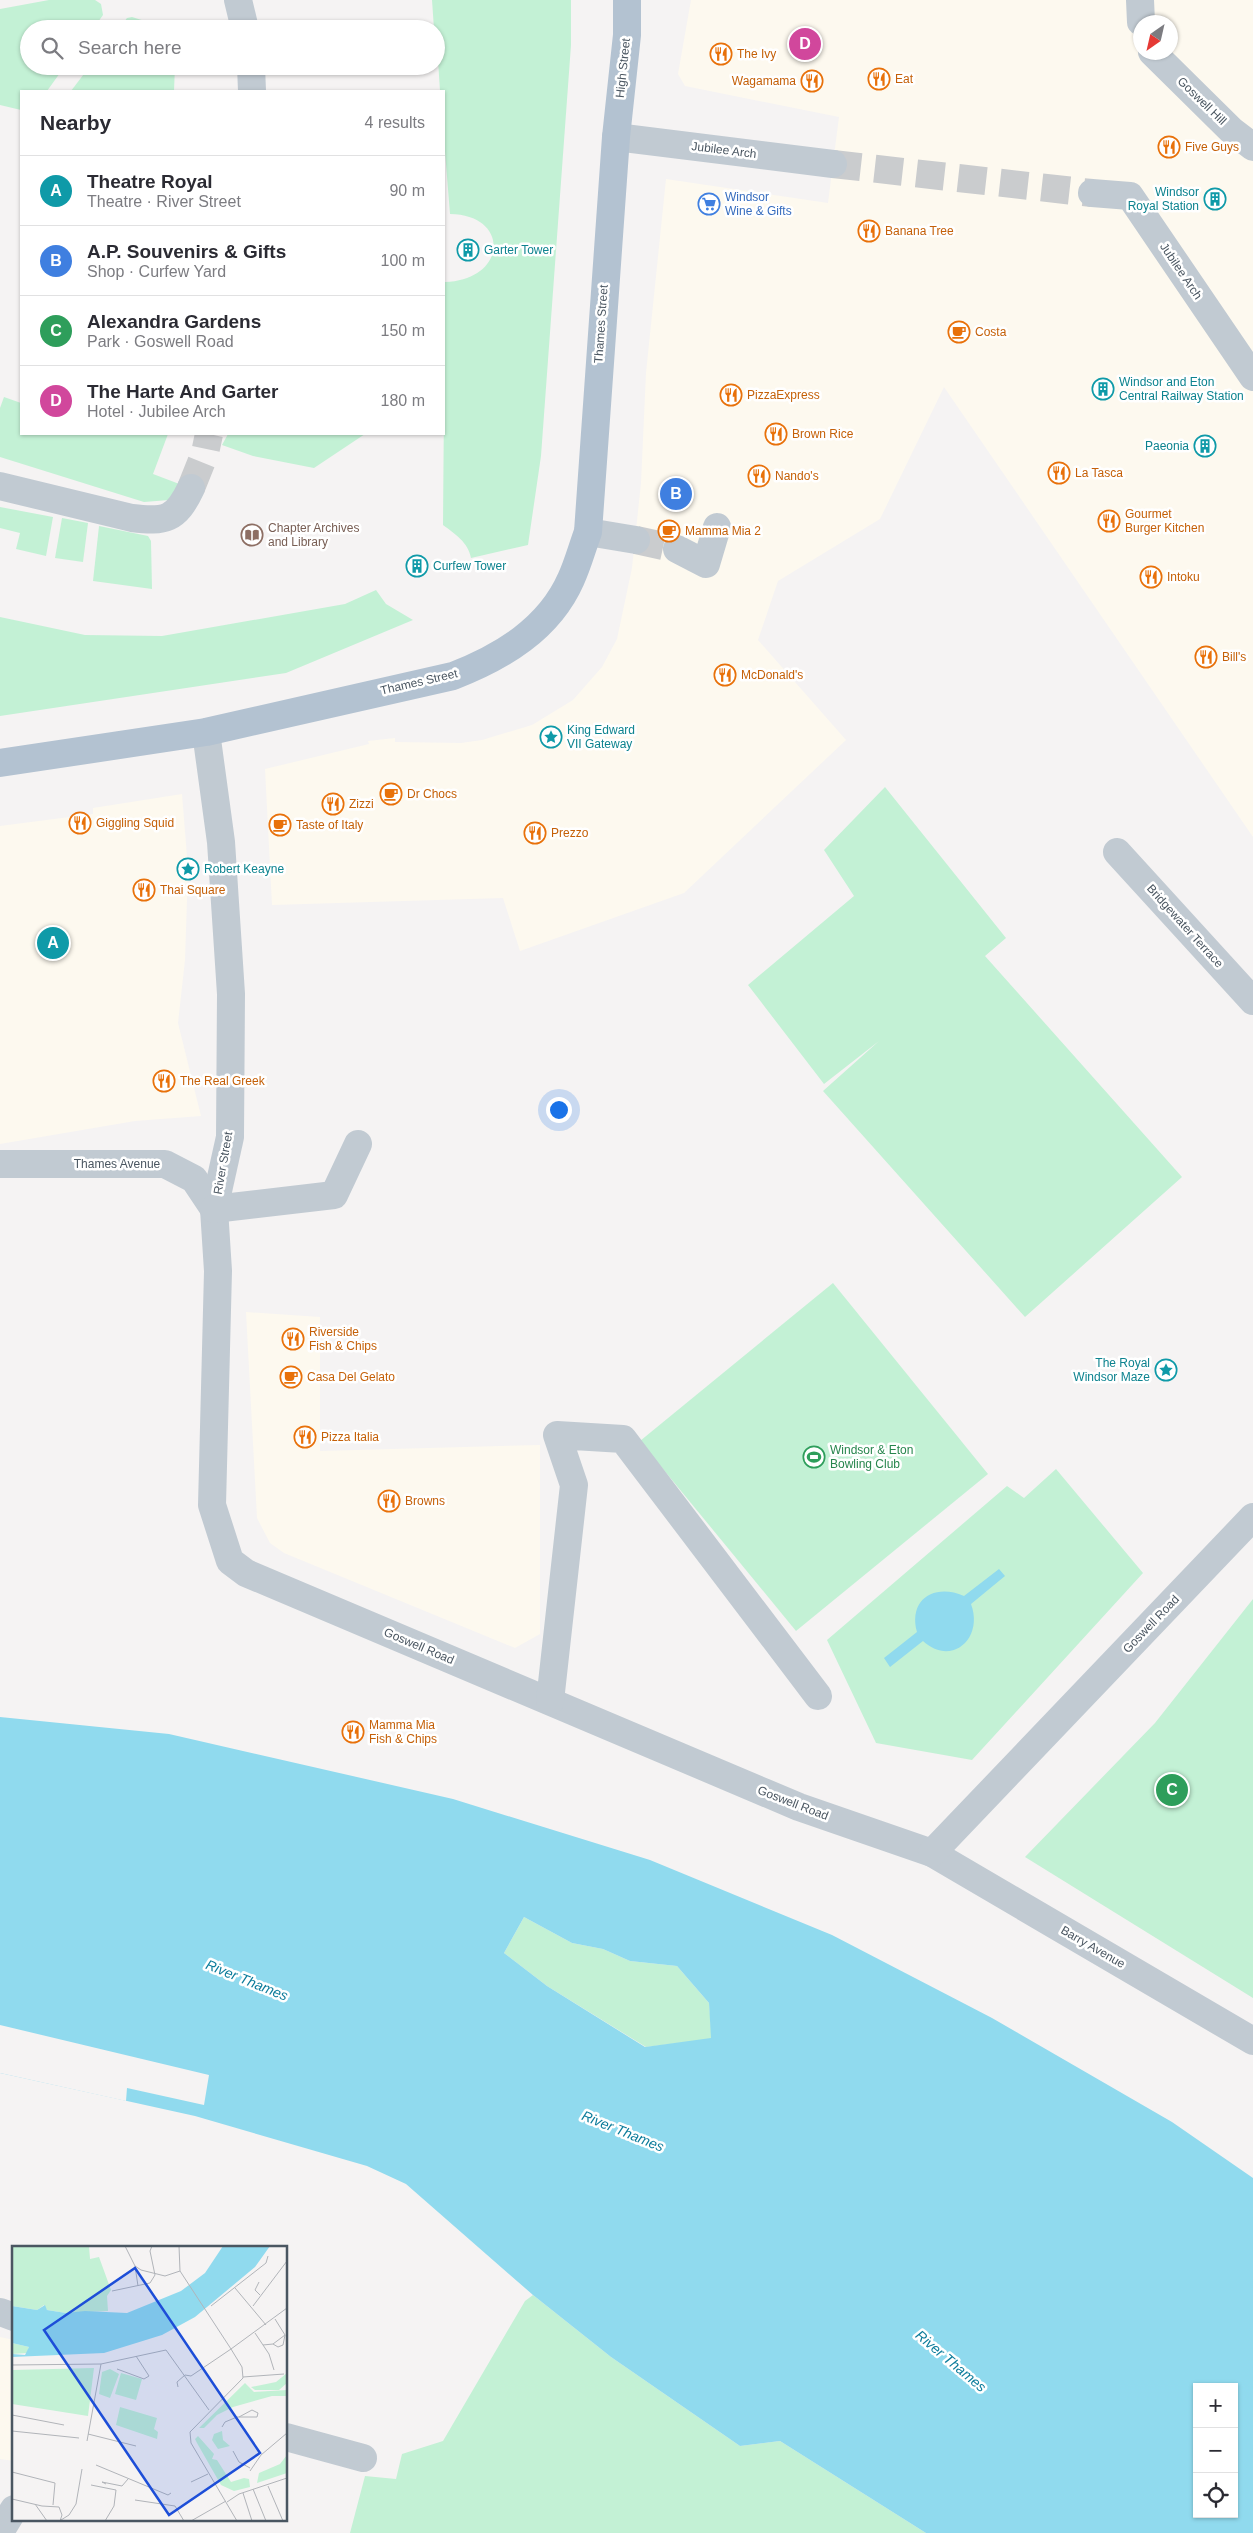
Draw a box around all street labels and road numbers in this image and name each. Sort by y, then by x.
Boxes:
street label: High Street [613,37,633,99]
street label: Goswell Hill [1175,74,1229,128]
street label: Jubilee Arch [691,139,757,161]
street label: Jubilee Arch [1157,240,1205,302]
street label: Thames Street [591,284,611,364]
street label: Thames Street [379,666,460,698]
street label: Bridgewater Terrace [1144,881,1226,971]
street label: River Street [211,1130,236,1195]
street label: Thames Avenue [74,1157,161,1171]
street label: Goswell Road [1120,1592,1182,1656]
street label: Goswell Road [382,1625,456,1667]
street label: Goswell Road [756,1783,830,1823]
street label: Barry Avenue [1058,1923,1128,1971]

